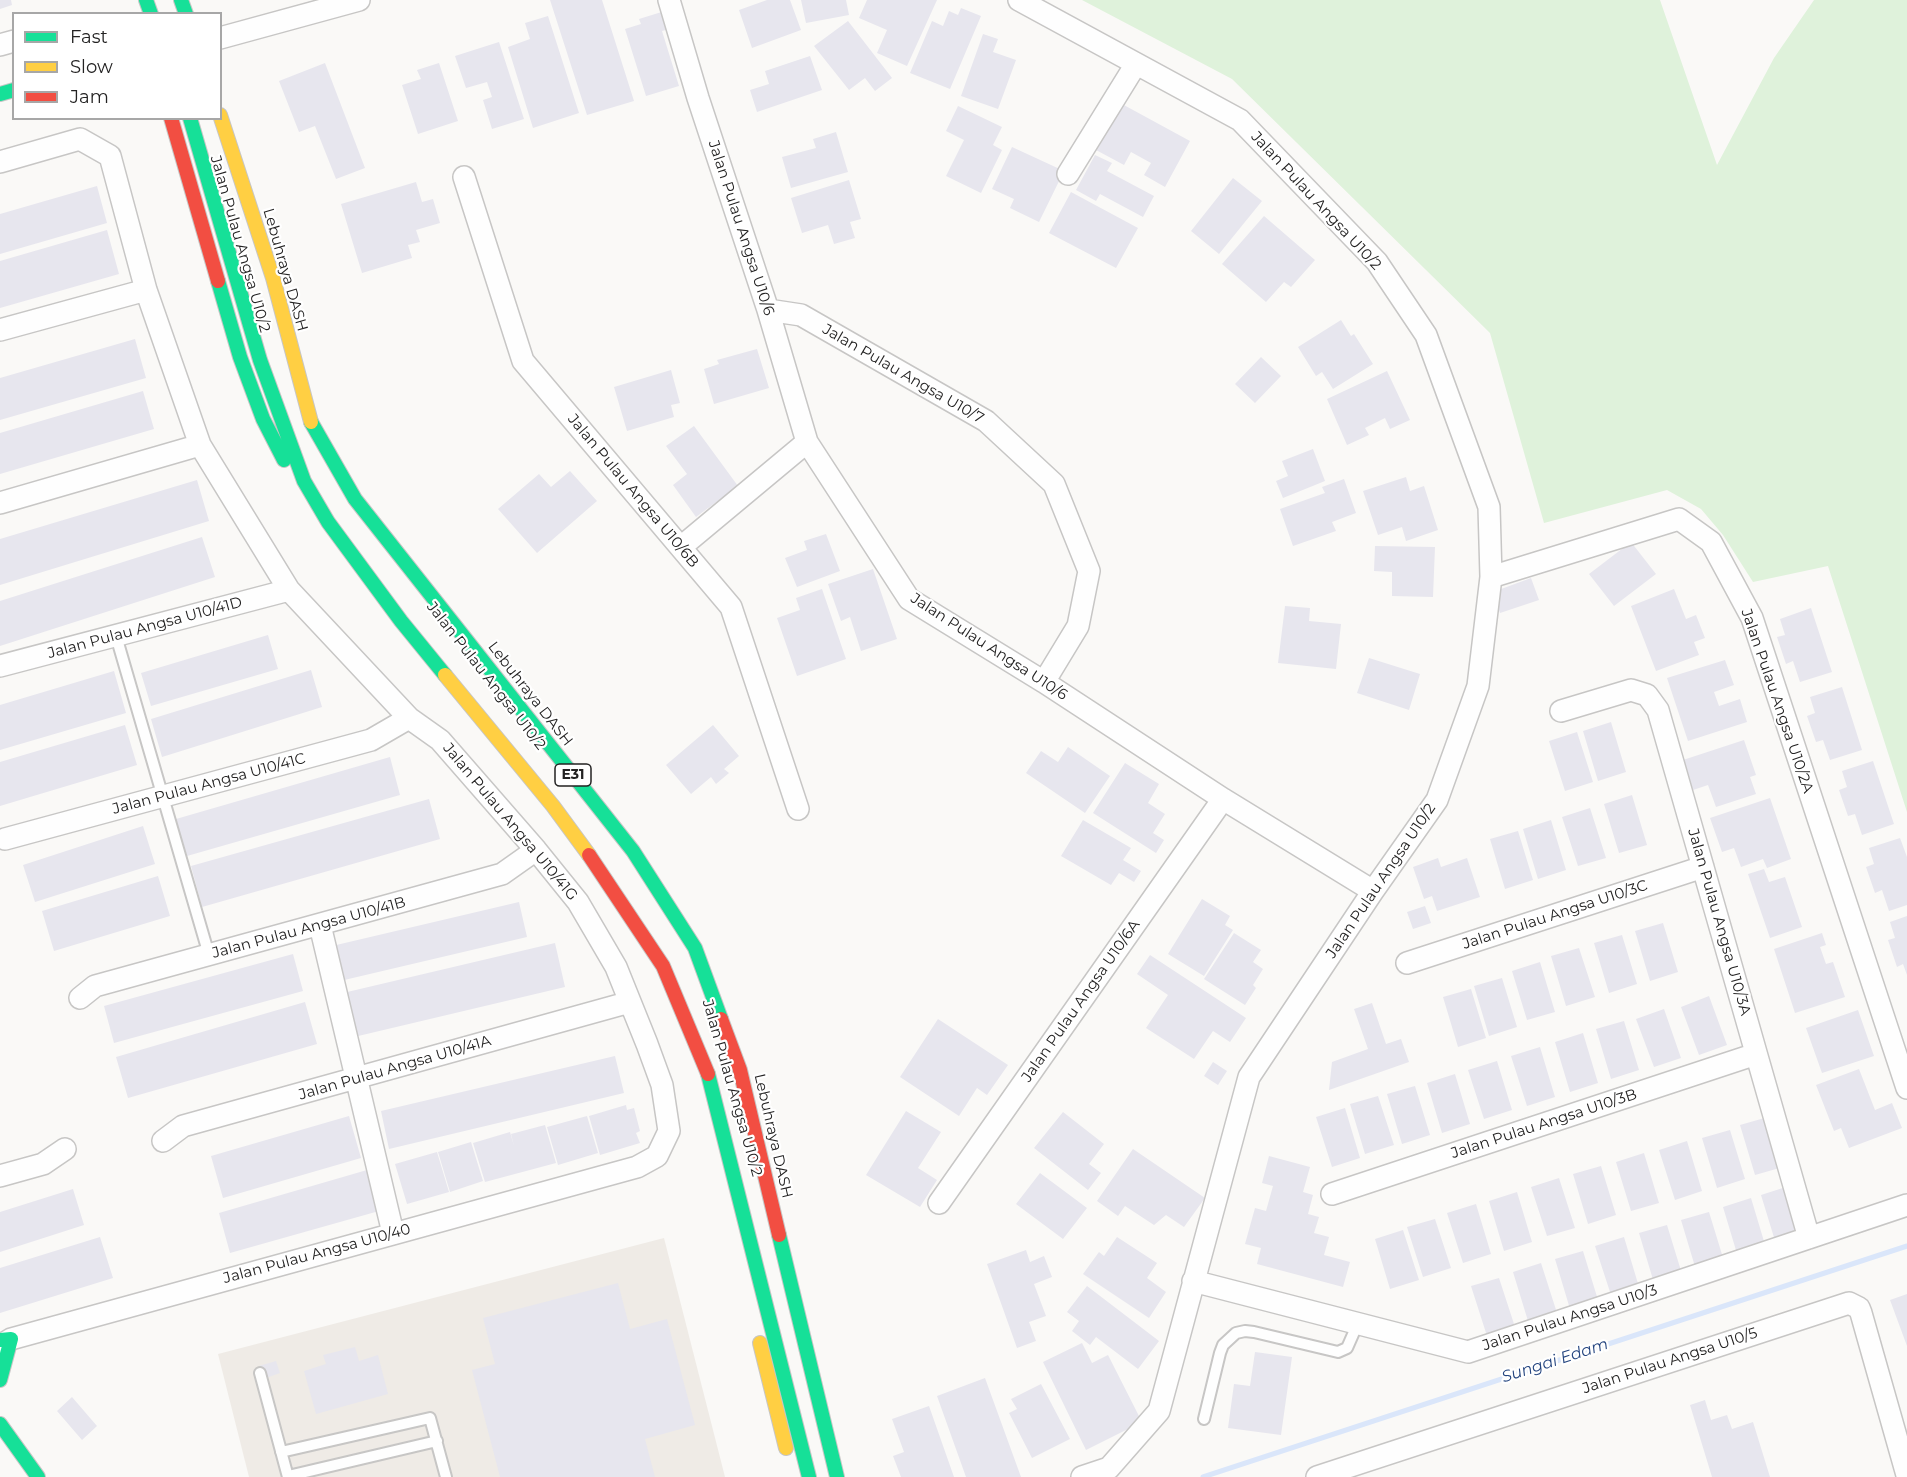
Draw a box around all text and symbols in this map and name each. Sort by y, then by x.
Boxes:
legend [12,12,222,120]
text: Fast [70,26,108,48]
text: Slow [70,56,113,78]
text: Jam [70,86,109,108]
street label: Jalan Pulau Angsa U10/2 [1247,128,1385,274]
street label: Jalan Pulau Angsa U10/6 [704,138,778,318]
street label: Jalan Pulau Angsa U10/2 [206,154,274,334]
street label: Lebuhraya DASH [259,206,311,334]
street label: Jalan Pulau Angsa U10/7 [819,320,987,428]
street label: Jalan Pulau Angsa U10/6B [564,411,702,571]
street label: Jalan Pulau Angsa U10/6 [907,590,1071,704]
street label: Jalan Pulau Angsa U10/41D [46,593,244,663]
street label: Jalan Pulau Angsa U10/2 [423,598,549,754]
street label: Jalan Pulau Angsa U10/2A [1737,607,1817,795]
street label: Lebuhraya DASH [484,638,576,750]
street label: Jalan Pulau Angsa U10/41G [439,740,581,904]
street label: Jalan Pulau Angsa U10/41C [111,750,307,818]
road number: E31 [555,764,591,786]
street label: Jalan Pulau Angsa U10/2 [1322,800,1440,962]
street label: Jalan Pulau Angsa U10/3A [1684,827,1754,1017]
street label: Jalan Pulau Angsa U10/3C [1460,877,1650,953]
street label: Jalan Pulau Angsa U10/41B [210,893,408,963]
street label: Jalan Pulau Angsa U10/6A [1018,916,1144,1086]
street label: Jalan Pulau Angsa U10/2 [698,998,766,1178]
street label: Jalan Pulau Angsa U10/41A [297,1032,493,1104]
street label: Lebuhraya DASH [750,1072,796,1200]
street label: Jalan Pulau Angsa U10/3B [1449,1085,1639,1163]
street label: Jalan Pulau Angsa U10/40 [221,1220,413,1288]
street label: Jalan Pulau Angsa U10/3 [1480,1281,1660,1355]
street label: Jalan Pulau Angsa U10/5 [1580,1324,1760,1398]
water label: Sungai Edam [1499,1335,1611,1387]

